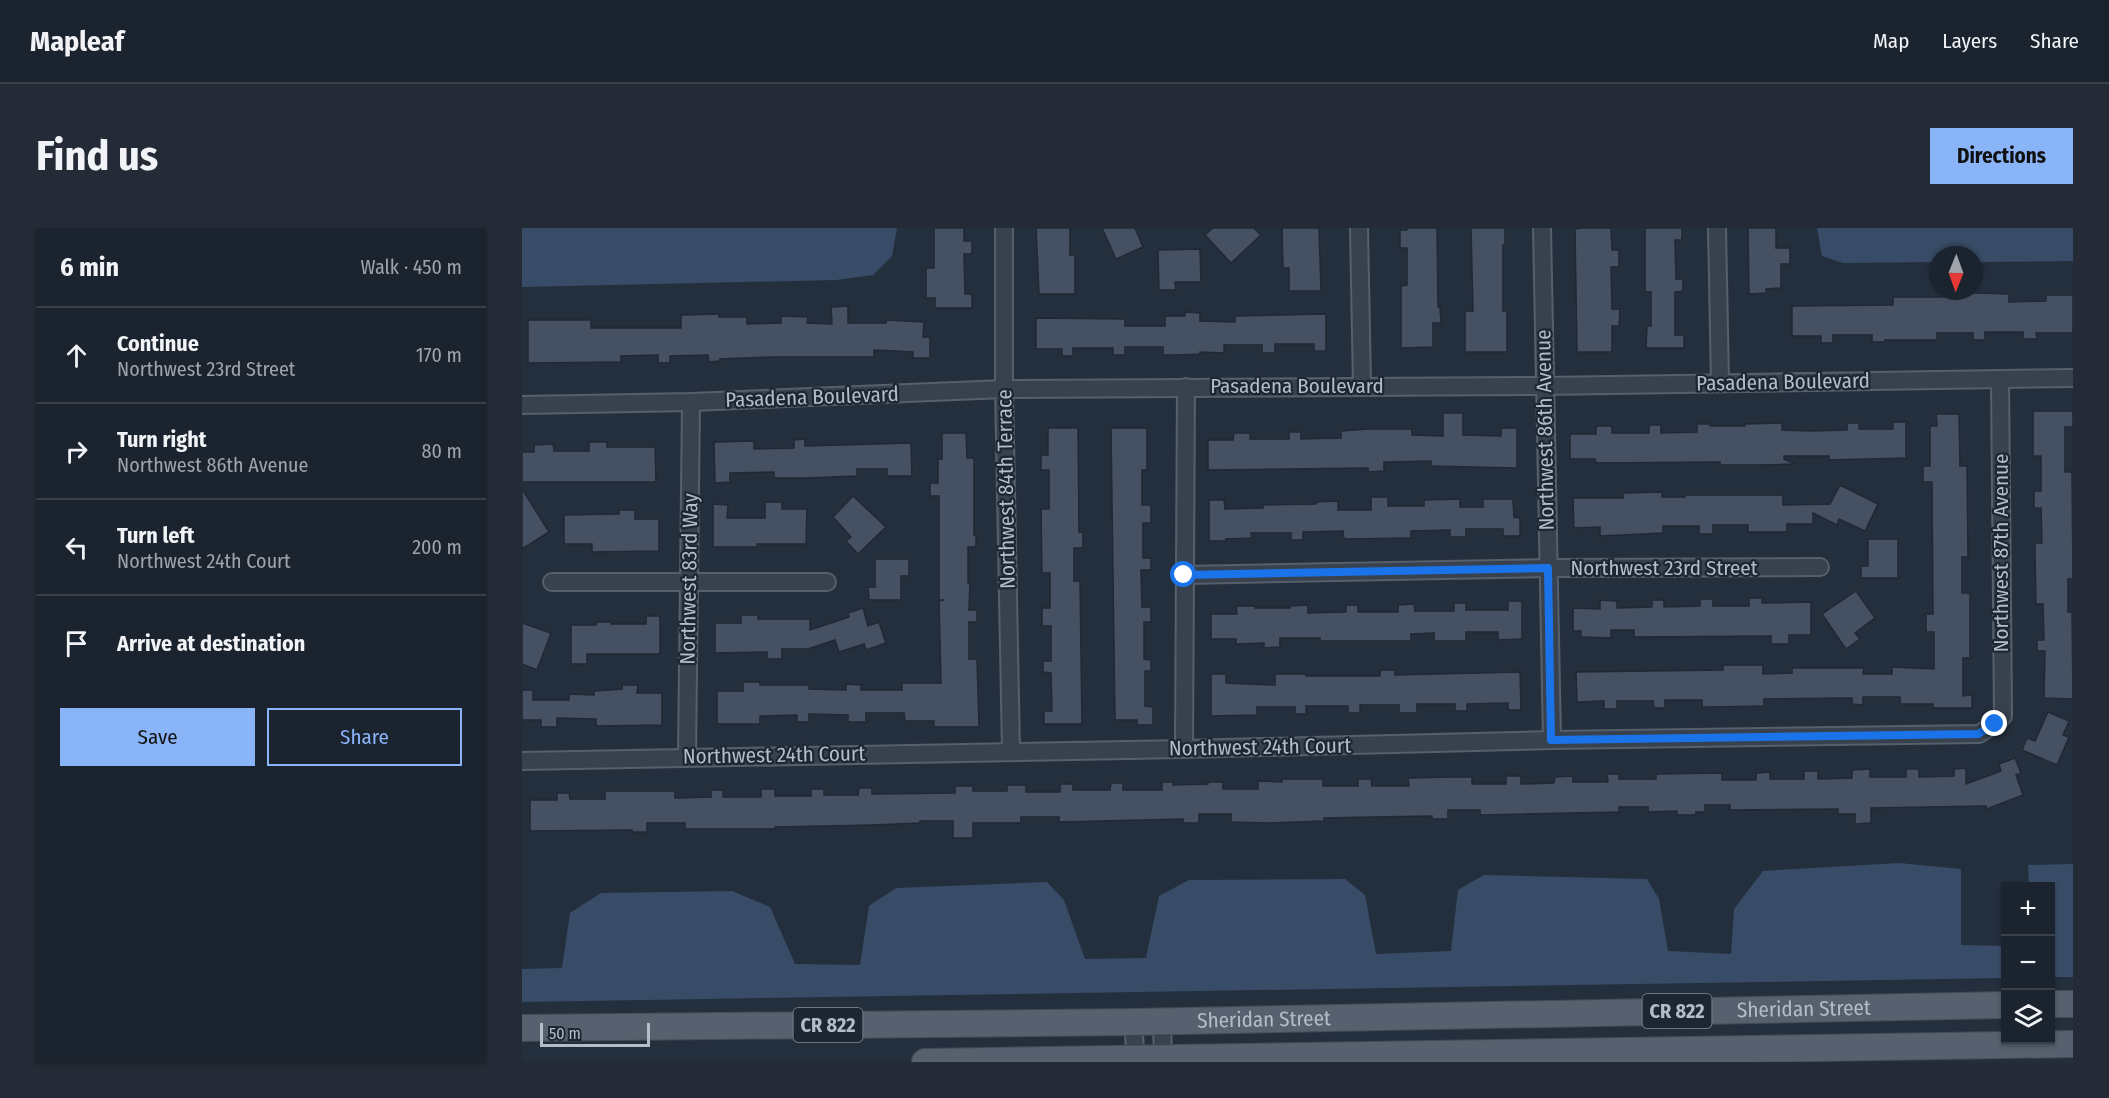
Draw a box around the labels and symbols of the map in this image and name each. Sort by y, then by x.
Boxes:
north arrow [1929,246,1983,300]
street label: Northwest 86th Avenue [1530,329,1560,531]
street label: Pasadena Boulevard [1696,367,1870,397]
street label: Pasadena Boulevard [1210,373,1384,399]
street label: Pasadena Boulevard [725,381,899,413]
street label: Northwest 84th Terrace [991,389,1021,589]
street label: Northwest 87th Avenue [1988,454,2014,652]
street label: Northwest 83rd Way [675,493,704,665]
street label: Northwest 23rd Street [1570,555,1758,581]
route start [1170,561,1196,587]
route end [1981,710,2007,736]
street label: Northwest 24th Court [1169,732,1351,762]
street label: Northwest 24th Court [683,740,865,770]
road number: CR 822 [1642,994,1712,1028]
street label: Sheridan Street [1737,995,1871,1023]
street label: Sheridan Street [1197,1005,1331,1034]
road number: CR 822 [794,1008,862,1042]
scale bar [540,1020,650,1048]

